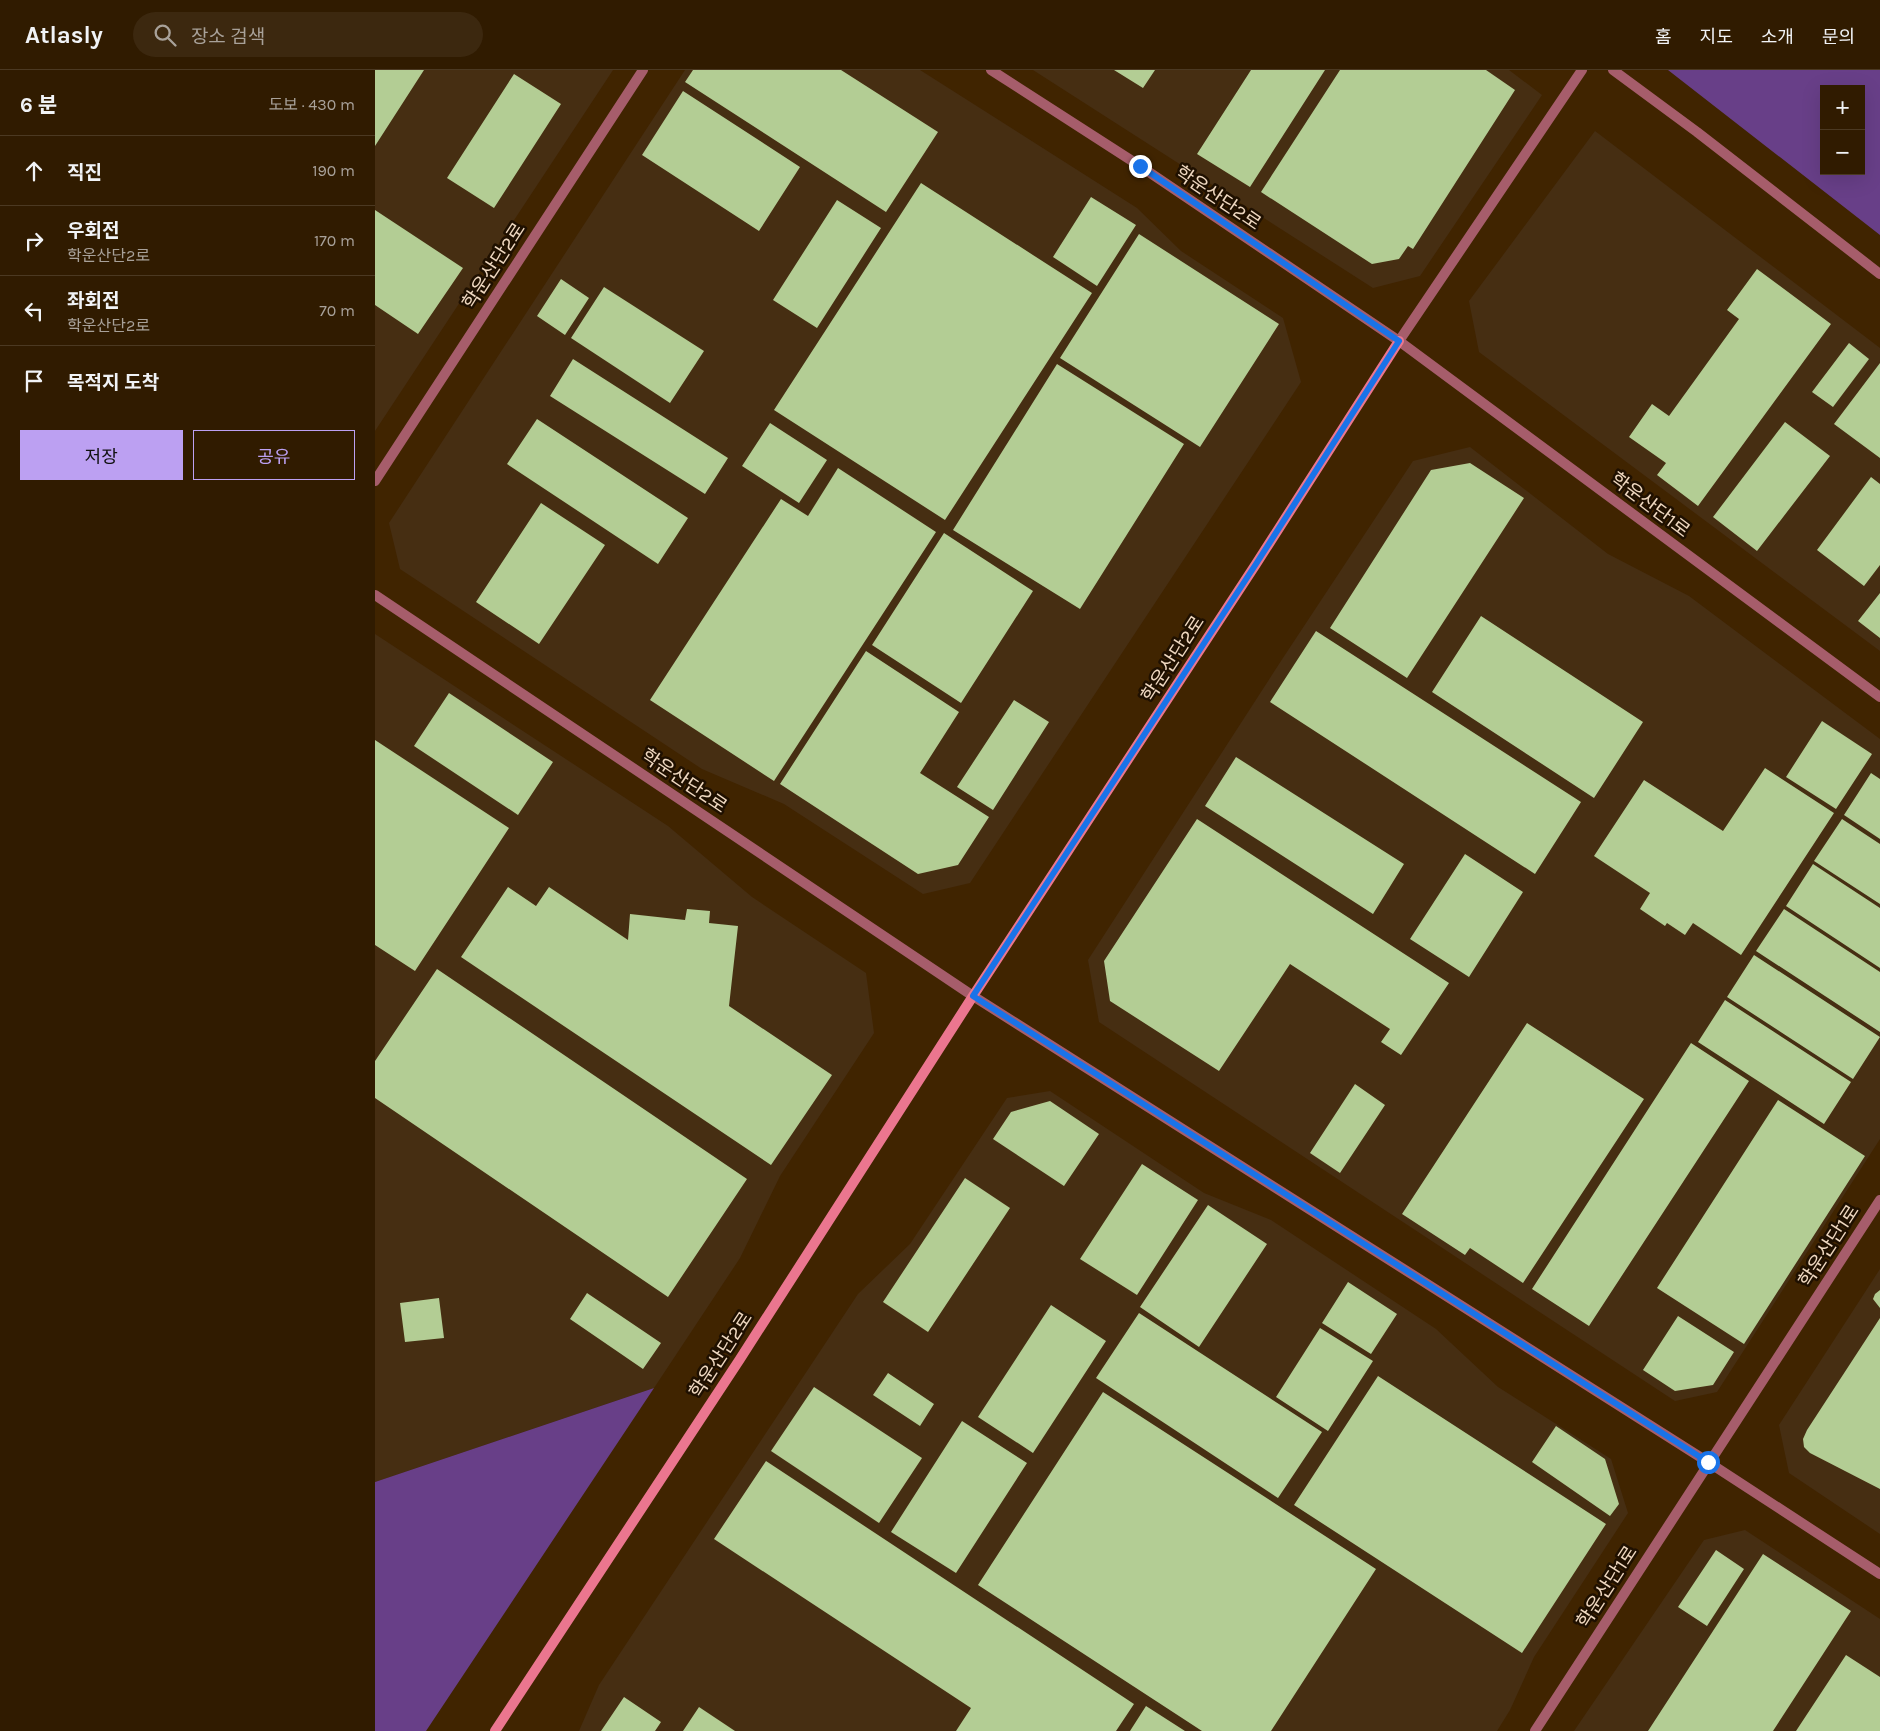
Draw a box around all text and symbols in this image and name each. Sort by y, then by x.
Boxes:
search box [133,12,483,57]
text: Atlasly [25,21,103,49]
icon: search [151,21,179,49]
text: 장소 검색 [191,26,265,48]
text: 홈 [1655,26,1672,48]
text: 지도 [1700,26,1733,48]
text: 소개 [1761,26,1794,48]
text: 문의 [1822,26,1855,48]
map controls [1820,85,1865,175]
button: + [1820,85,1865,130]
text: 6 분 [20,93,57,117]
text: 도보 · 430 m [268,95,355,114]
button: − [1820,130,1865,175]
route end [1129,155,1152,178]
icon: ahead [20,157,48,185]
text: 190 m [312,161,355,180]
street label: 학운산단2로 [1171,161,1265,235]
text: 직진 [67,162,102,184]
street label: 학운산단2로 [458,219,530,313]
text: 우회전 [67,220,119,242]
icon: right [20,227,48,255]
text: 170 m [314,231,355,250]
text: 학운산단2로 [67,246,150,265]
text: 좌회전 [67,290,119,312]
icon: left [20,297,48,325]
text: 70 m [319,301,355,320]
text: 학운산단2로 [67,316,150,335]
icon: arrive [20,367,48,395]
text: 목적지 도착 [67,372,159,394]
button: 저장 [20,430,183,480]
button: 공유 [193,430,355,480]
street label: 학운산단1로 [1606,468,1694,542]
street label: 학운산단2로 [1137,612,1209,706]
street label: 학운산단2로 [637,744,731,818]
street label: 학운산단1로 [1794,1201,1864,1291]
street label: 학운산단2로 [685,1308,757,1402]
route start [1697,1451,1720,1474]
street label: 학운산단1로 [1572,1542,1642,1632]

